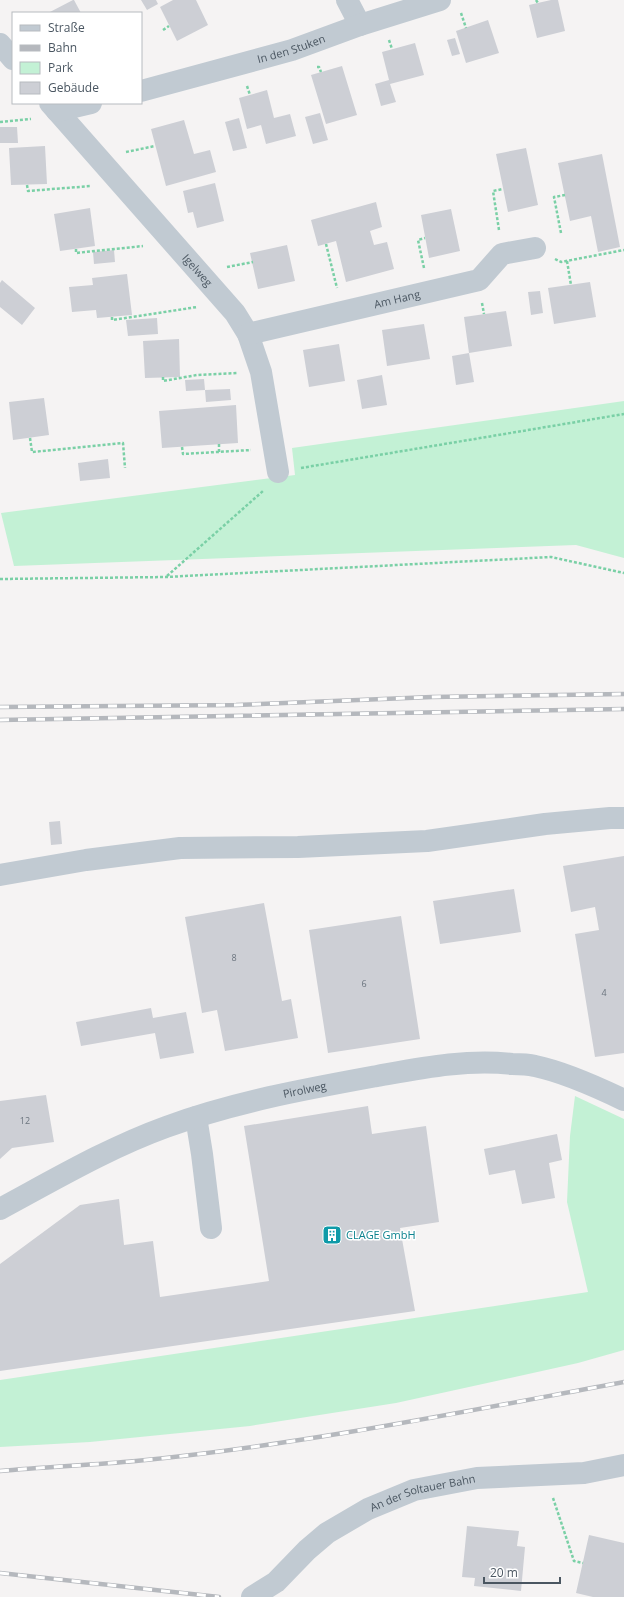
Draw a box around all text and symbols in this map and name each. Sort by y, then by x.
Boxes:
legend [12,12,142,104]
text: Straße [48,19,85,36]
street label: In den Stuken [255,30,327,66]
text: Bahn [48,39,77,56]
text: Park [48,59,74,76]
text: Gebäude [48,79,99,96]
street label: Igelweg [179,251,216,290]
street label: Am Hang [372,286,421,311]
house number: 8 [231,951,237,964]
house number: 6 [361,977,367,990]
house number: 4 [601,986,607,999]
street label: Pirolweg [281,1078,328,1101]
house number: 12 [20,1114,30,1127]
building icon: CLAGE GmbH [321,1224,343,1246]
place label: CLAGE GmbH [346,1227,416,1242]
street label: An der Soltauer Bahn [367,1470,477,1514]
scale bar [484,1559,560,1585]
text: 20 m [490,1564,518,1581]

